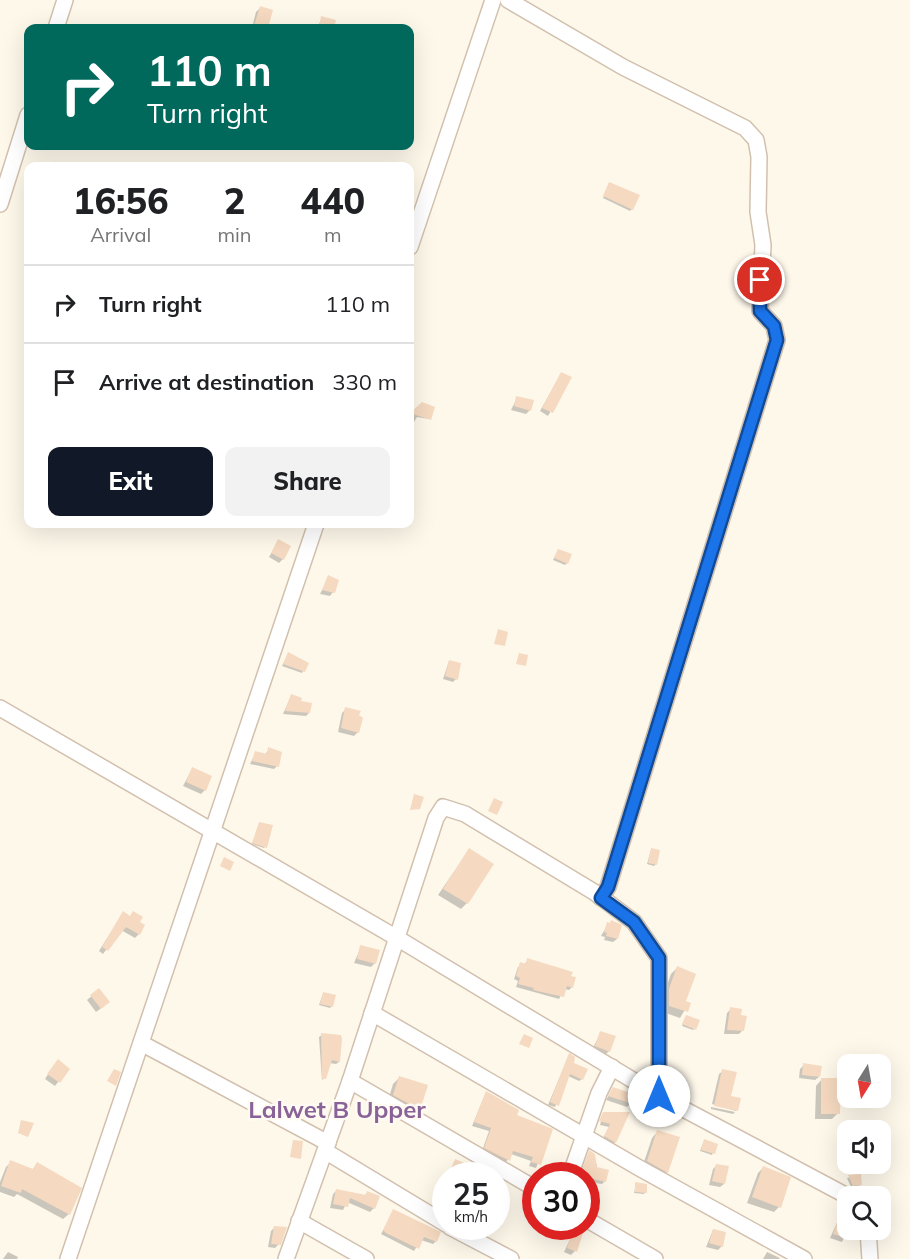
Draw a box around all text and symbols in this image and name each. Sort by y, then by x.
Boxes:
text: 110 m [147,44,272,97]
icon: right [48,48,126,126]
text: Turn right [147,96,267,130]
text: 16:56 [73,178,169,223]
text: 2 [224,178,245,223]
text: 440 [300,178,365,223]
text: Arrival [90,222,151,247]
text: min [217,222,252,247]
text: m [324,222,342,247]
pin [734,254,785,305]
icon: arrive [743,263,776,296]
icon: right [48,288,81,321]
text: Turn right [99,290,202,318]
text: 110 m [325,290,390,318]
icon: arrive [48,366,81,399]
text: Arrive at destination [99,368,314,396]
text: 330 m [332,368,397,396]
button: Exit [48,447,213,516]
button: Share [225,447,390,516]
north arrow [837,1054,891,1108]
map controls [837,1054,891,1240]
position arrow [627,1064,691,1128]
district label: Lalwet B Upper [248,1094,426,1124]
button: sound [837,1120,891,1174]
speed limit sign: 30 [522,1162,600,1240]
text: 25 [453,1175,489,1213]
button: search [837,1186,891,1240]
text: km/h [454,1207,488,1226]

